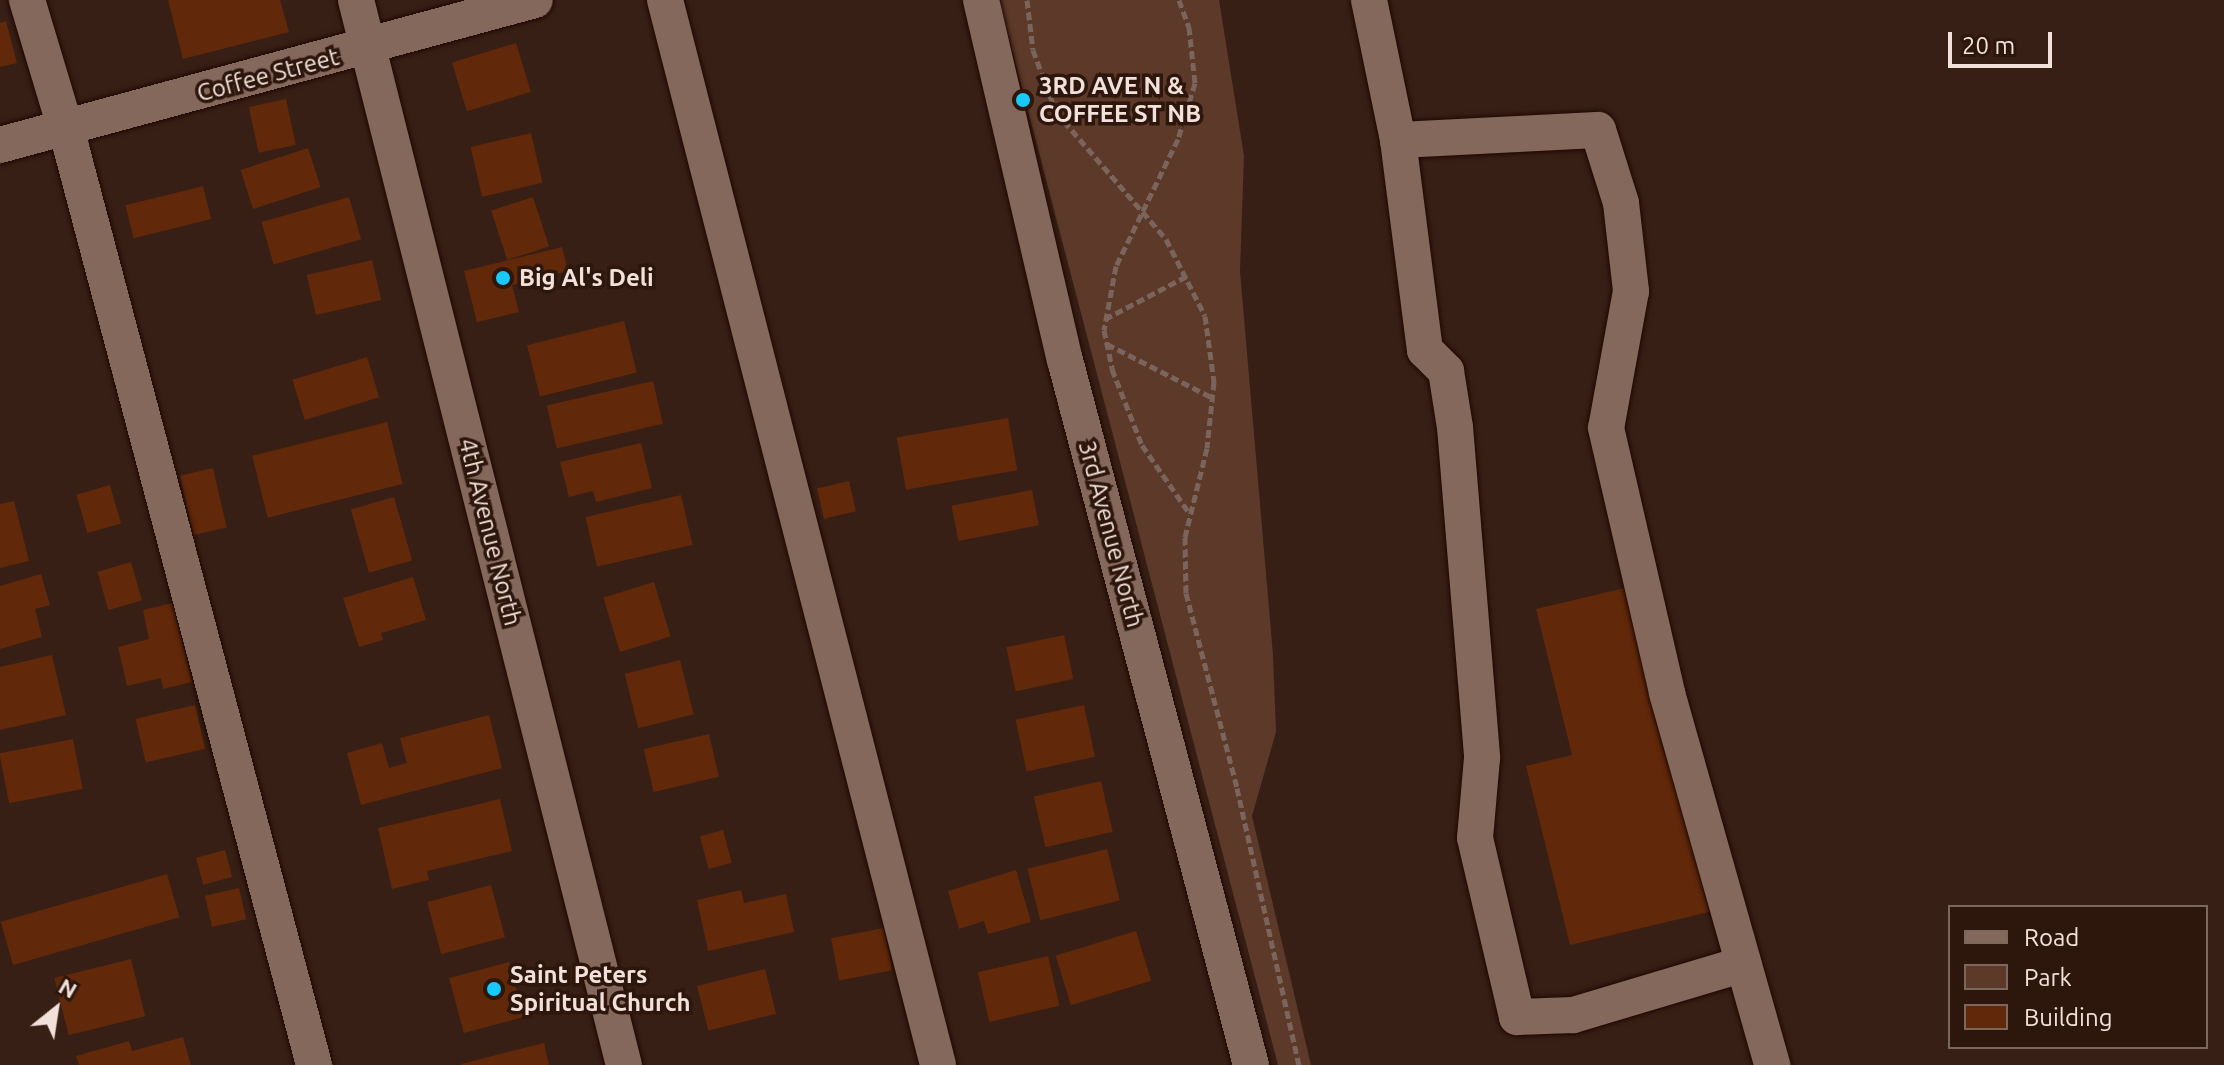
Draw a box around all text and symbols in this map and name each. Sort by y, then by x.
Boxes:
scale bar [1952,16,2056,66]
text: 20 m [1962,32,2015,59]
street label: Coffee Street [194,42,342,108]
place label: 3RD AVE N & COFFEE ST NB [1039,72,1201,128]
marker: 3RD AVE N & COFFEE ST NB [1014,91,1032,109]
place label: Big Al's Deli [519,264,654,292]
marker: Big Al's Deli [494,269,512,287]
street label: 4th Avenue North [453,435,527,629]
street label: 3rd Avenue North [1072,438,1150,630]
legend [1948,905,2208,1049]
text: Road [2024,924,2079,951]
place label: Saint Peters Spiritual Church [510,961,691,1017]
text: Park [2024,964,2072,991]
north arrow [16,969,96,1049]
text: N [55,973,82,1003]
marker: Saint Peters Spiritual Church [485,980,503,998]
text: Building [2024,1004,2112,1031]

